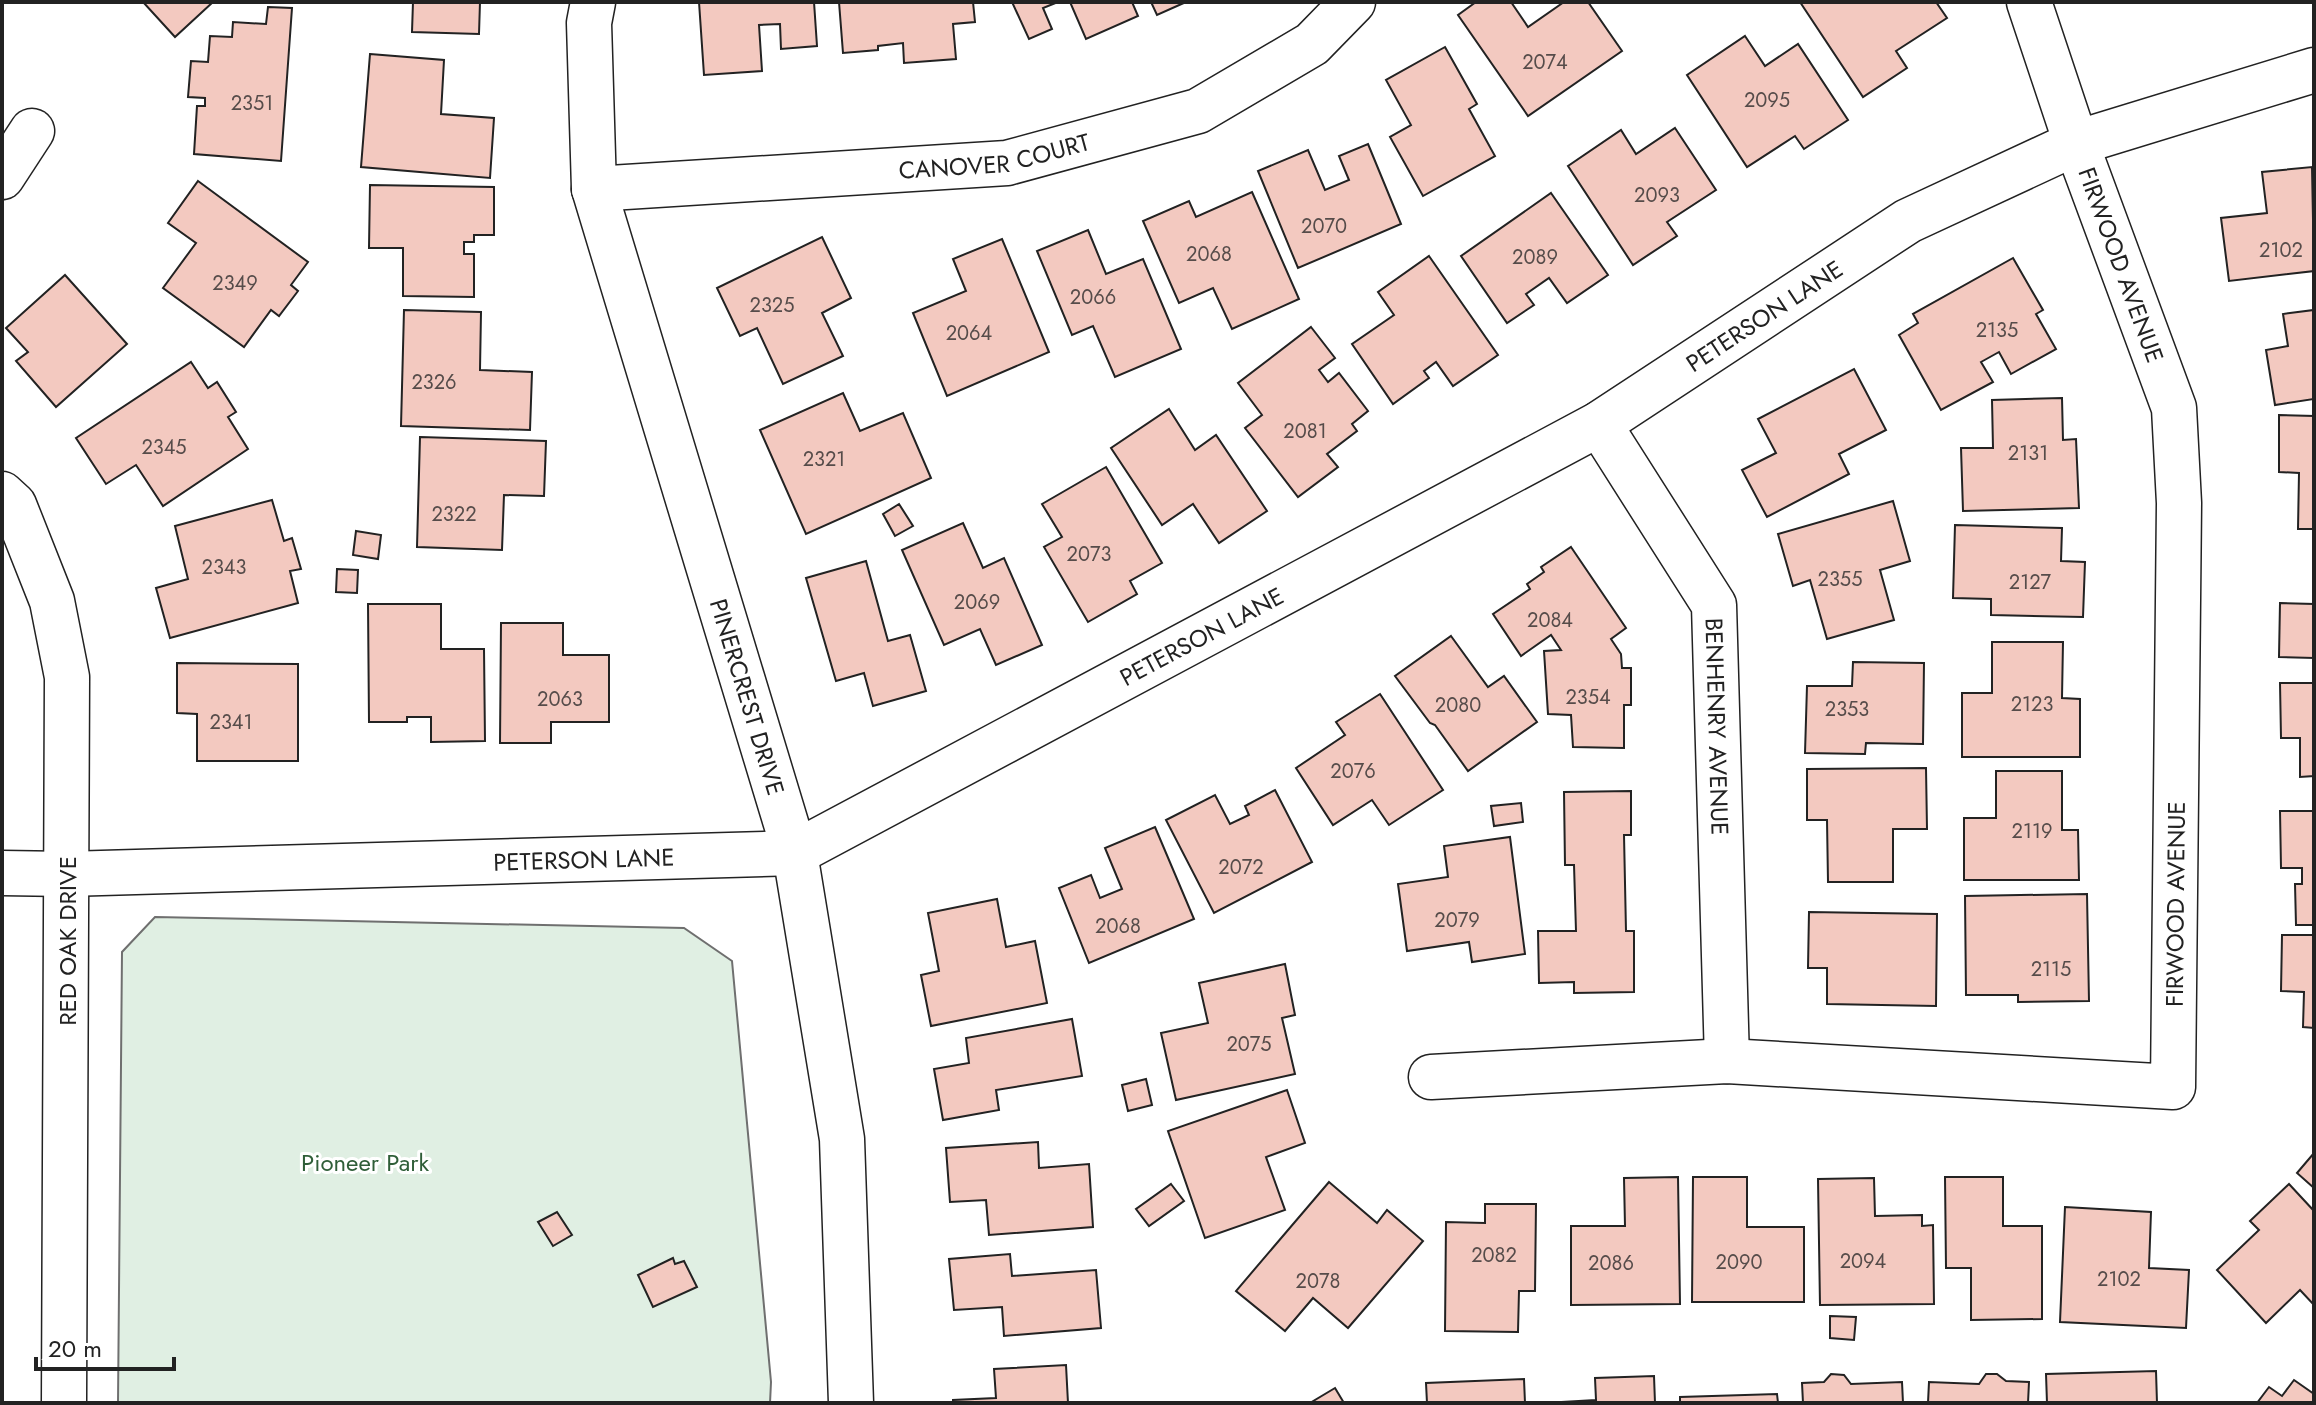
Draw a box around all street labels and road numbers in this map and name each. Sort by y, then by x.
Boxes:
street label: CANOVER COURT [898,124,1094,187]
street label: FIRWOOD AVENUE [2069,162,2173,368]
street label: PETERSON LANE [1679,251,1849,380]
street label: PETERSON LANE [1113,578,1290,694]
street label: PINERCREST DRIVE [701,594,794,799]
street label: BENHENRY AVENUE [1697,617,1738,836]
street label: FIRWOOD AVENUE [2156,801,2193,1007]
street label: PETERSON LANE [493,839,675,879]
street label: RED OAK DRIVE [50,856,85,1026]

